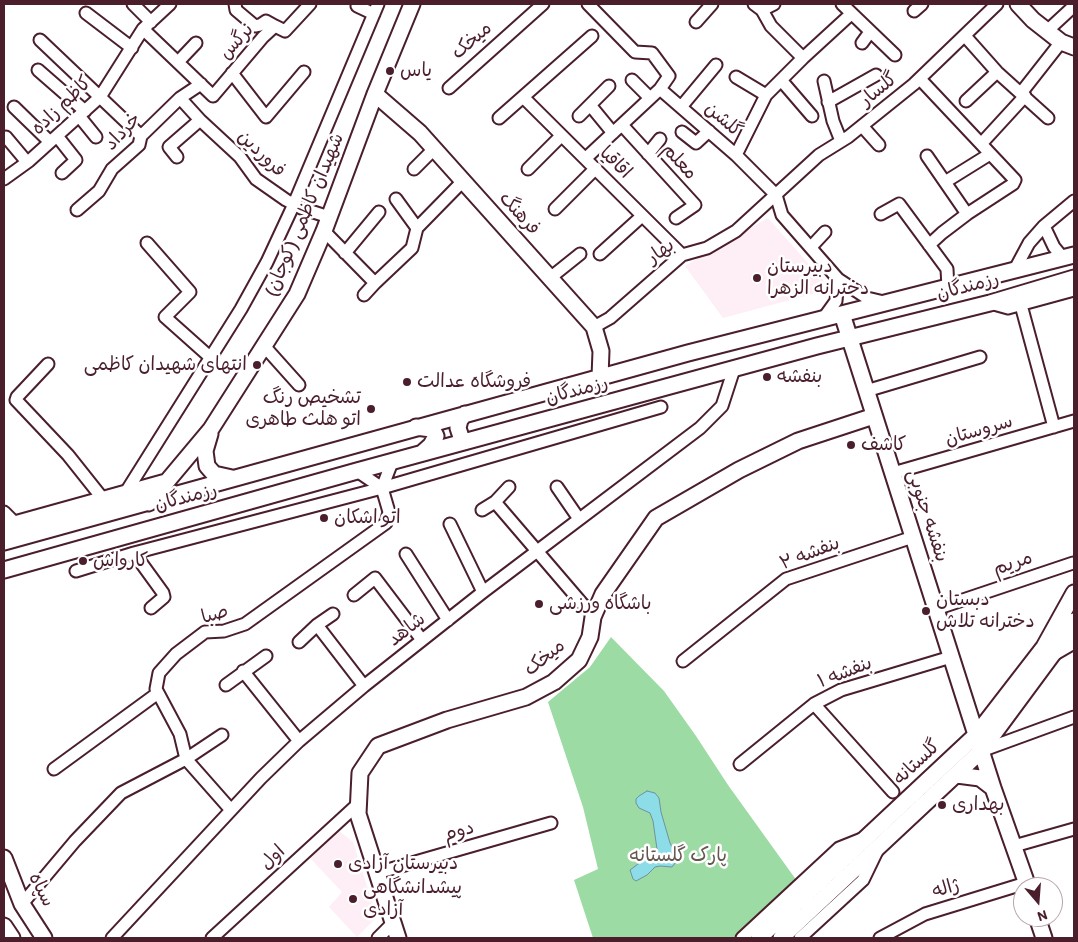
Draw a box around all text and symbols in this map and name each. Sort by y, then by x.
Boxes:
street label: میخک [447,17,497,65]
street label: نرگس [215,19,259,65]
place label: یاس [400,60,432,82]
marker: یاس [384,65,396,77]
street label: گلسار [855,68,903,112]
street label: کاظم زاده [27,72,97,140]
street label: گلشن [699,97,747,143]
street label: خرداد [100,108,146,156]
street label: فروردین [232,126,290,182]
street label: شهیدان کاظمی (کوجان) [260,130,350,300]
street label: معلم [657,139,701,185]
street label: اقاقیا [594,142,636,184]
street label: فرهنگ [494,188,544,240]
street label: بهار [643,234,679,270]
place label: دبيرستان دخترانه الزهرا [767,256,869,300]
street label: رزمندگان [934,268,1002,306]
marker: دبيرستان دخترانه الزهرا [751,272,763,284]
place label: انتهای شهیدان کاظمی [84,354,247,376]
marker: انتهای شهیدان کاظمی [251,359,263,371]
place label: بنفشه [777,366,822,388]
place label: فروشگاه عدالت [417,371,531,393]
marker: بنفشه [761,371,773,383]
street label: رزمندگان [543,372,611,410]
marker: فروشگاه عدالت [401,376,413,388]
place label: تشخیص رنگ اتو هلث طاهری [246,387,361,431]
marker: تشخیص رنگ اتو هلث طاهری [365,403,377,415]
street label: سروستان [942,410,1016,452]
place label: کاشف [861,434,906,456]
marker: کاشف [845,439,857,451]
street label: بنفشه جنوبی [901,467,953,565]
street label: رزمندگان [152,479,220,517]
place label: اتو اشکان [334,507,401,529]
marker: اتو اشکان [318,512,330,524]
street label: بنفشه ۲ [777,532,843,576]
street label: مریم [990,547,1036,581]
place label: کارواش [93,550,148,572]
marker: کارواش [77,555,89,567]
place label: دبستان دخترانه تلاش [936,589,1035,633]
place label: باشگاه ورزشی [549,593,652,615]
marker: باشگاه ورزشی [533,598,545,610]
street label: صبا [199,600,231,630]
marker: دبستان دخترانه تلاش [920,605,932,617]
street label: شاهد [384,608,430,652]
street label: میخک [520,635,570,681]
street label: بنفشه ۱ [815,652,875,694]
street label: گلستانه [888,735,946,791]
place label: بهداری [952,794,1004,816]
marker: بهداری [936,799,948,811]
street label: دوم [441,817,477,847]
street label: اول [256,841,290,875]
park label: پارک گلستانه [629,845,727,867]
place label: دبیرستان آزادی [348,853,458,875]
marker: دبیرستان آزادی [332,858,344,870]
street label: سپاه [23,869,59,911]
street label: ژاله [930,874,962,904]
place label: پیشدانشگاهی آزادی [363,877,462,921]
north arrow [1013,877,1063,927]
marker: پیشدانشگاهی آزادی [347,893,359,905]
text: N [1035,906,1050,925]

